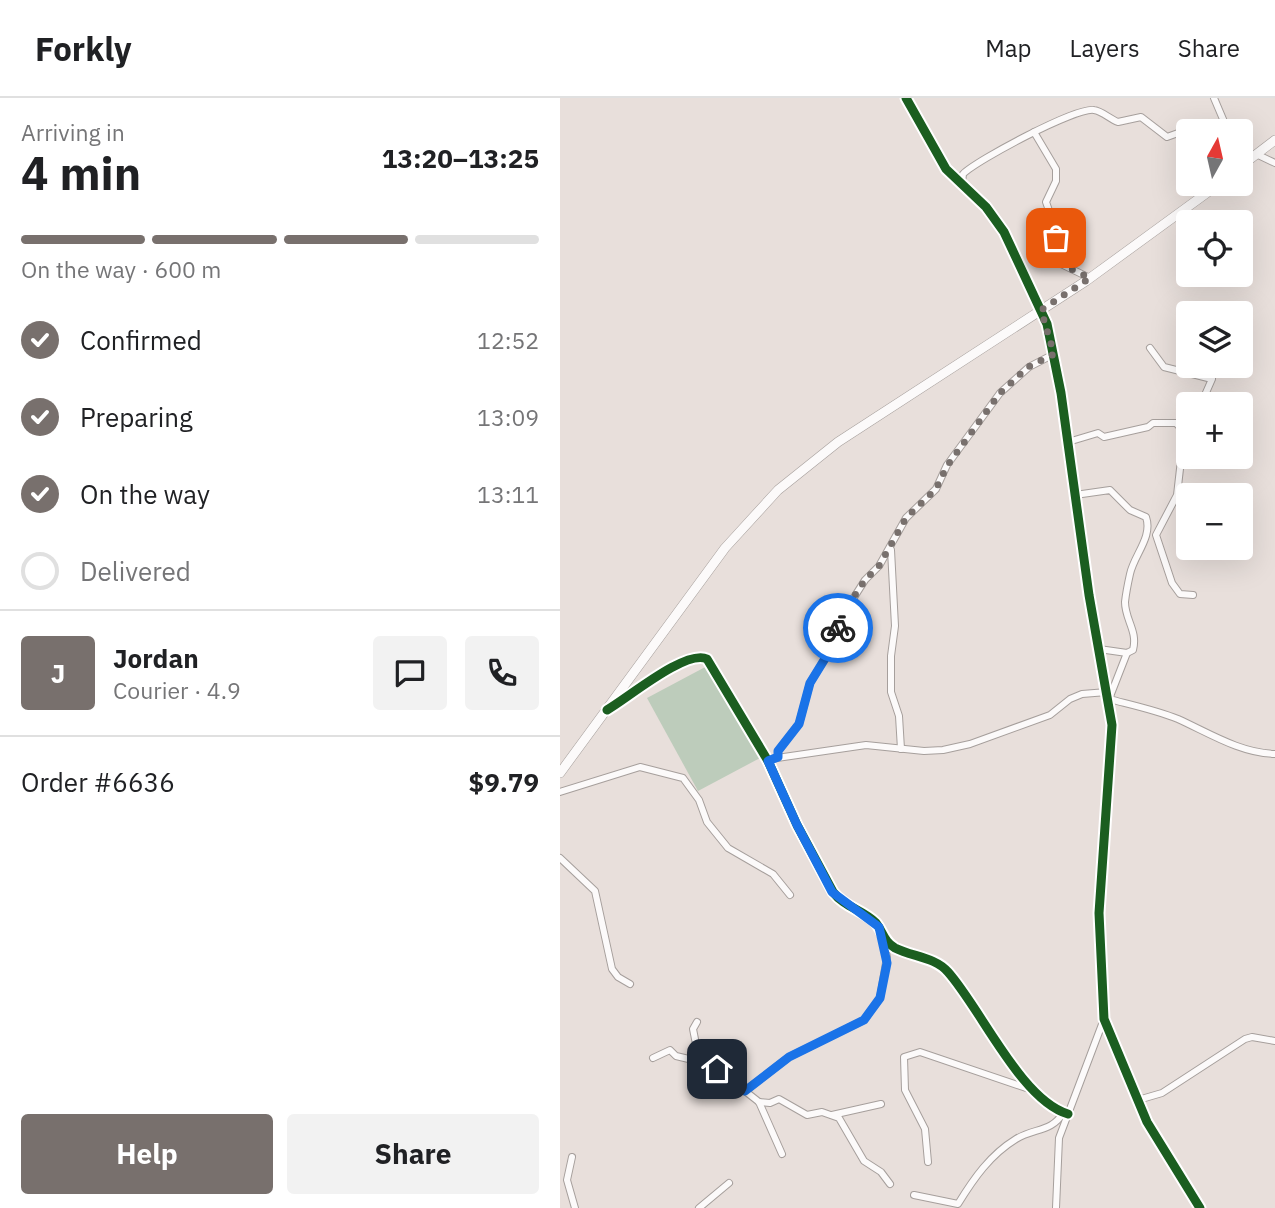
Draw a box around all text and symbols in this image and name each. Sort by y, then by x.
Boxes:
text: Forkly [35,27,132,70]
text: Map [985,32,1032,64]
text: Layers [1070,32,1140,64]
text: Share [1178,32,1240,64]
text: Arriving in [21,117,125,147]
north arrow [1176,119,1253,196]
map controls [1176,119,1253,560]
text: 13:20–13:25 [382,141,539,175]
text: 4 min [21,143,141,203]
pin [1026,208,1086,268]
button: locate [1176,210,1253,287]
icon: bag [1037,219,1075,257]
text: On the way · 600 m [21,254,221,284]
button: layers [1176,301,1253,378]
icon: check [21,321,59,359]
text: Confirmed [80,323,202,357]
text: 12:52 [477,325,539,355]
button: + [1176,392,1253,469]
icon: check [21,398,59,436]
text: Preparing [80,400,193,434]
text: 13:09 [477,402,539,432]
icon: check [21,475,59,513]
text: On the way [80,477,210,511]
text: 13:11 [477,479,539,509]
button: − [1176,483,1253,560]
text: Delivered [80,554,191,588]
courier [803,593,873,663]
icon: bike [819,609,857,647]
button: chat [373,636,447,710]
button: phone [465,636,539,710]
text: Jordan [113,641,199,675]
text: J [51,656,65,690]
text: Courier · 4.9 [113,675,241,705]
text: Order #6636 [21,765,175,799]
text: $9.79 [469,765,539,799]
pin [687,1039,747,1099]
icon: home [698,1050,736,1088]
button: Help [21,1114,273,1194]
button: Share [287,1114,539,1194]

